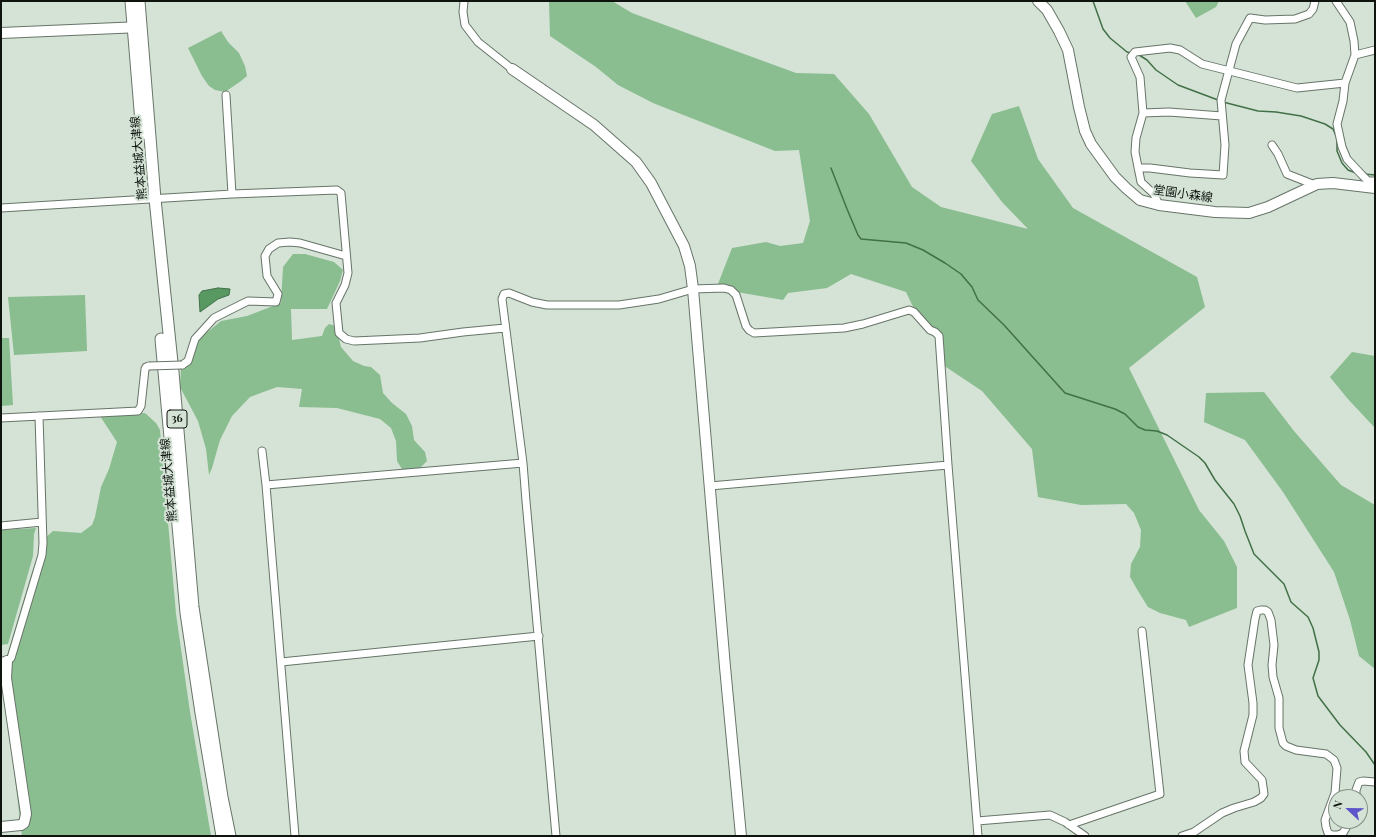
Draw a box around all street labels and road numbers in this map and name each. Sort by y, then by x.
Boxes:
street label: 熊本益城大津線 [128,116,150,200]
street label: 堂園小森線 [1152,183,1214,205]
road number: 36 [167,410,187,428]
street label: 熊本益城大津線 [158,438,180,522]

